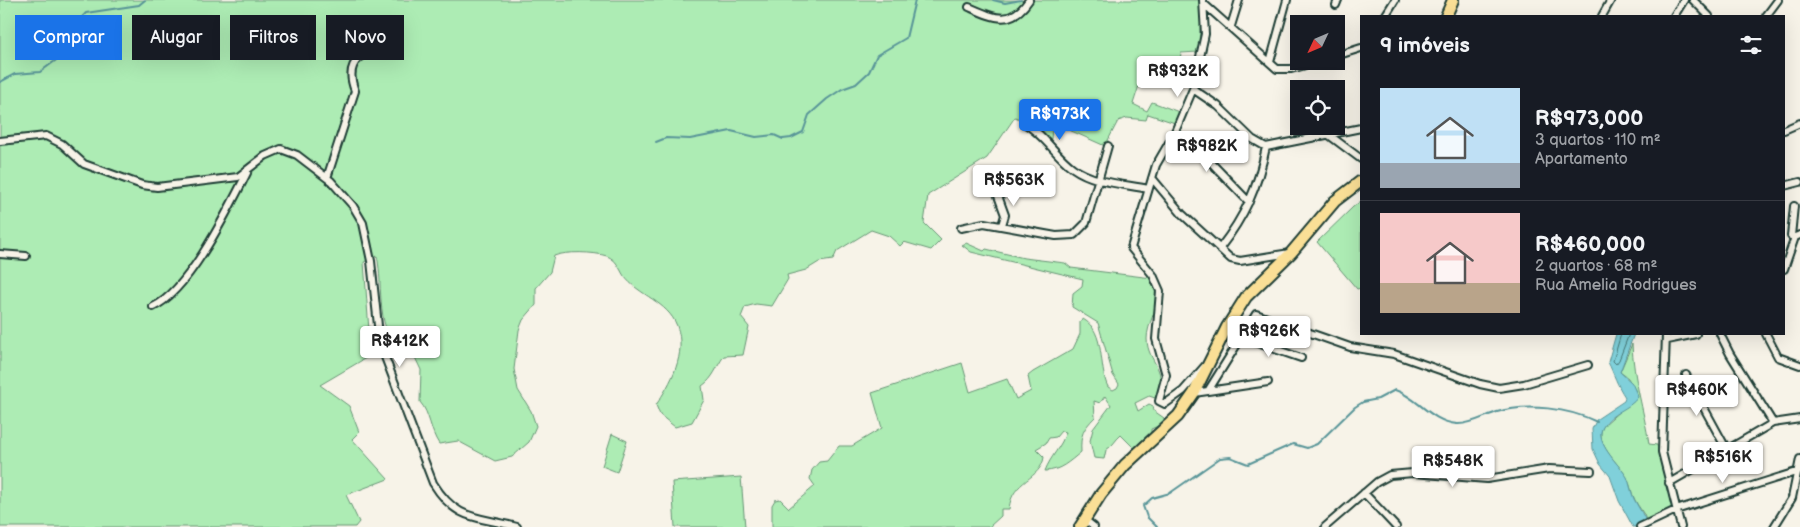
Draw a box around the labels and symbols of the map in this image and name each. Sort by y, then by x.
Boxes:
north arrow [1290,15,1345,70]
pin: R$932K [1137,56,1219,98]
pin: R$973K [1019,98,1101,141]
pin: R$982K [1166,130,1248,173]
pin: R$563K [973,164,1055,207]
pin: R$926K [1228,316,1310,358]
pin: R$412K [359,326,441,368]
pin: R$460K [1656,374,1738,417]
pin: R$516K [1682,442,1764,484]
pin: R$548K [1412,446,1494,488]

